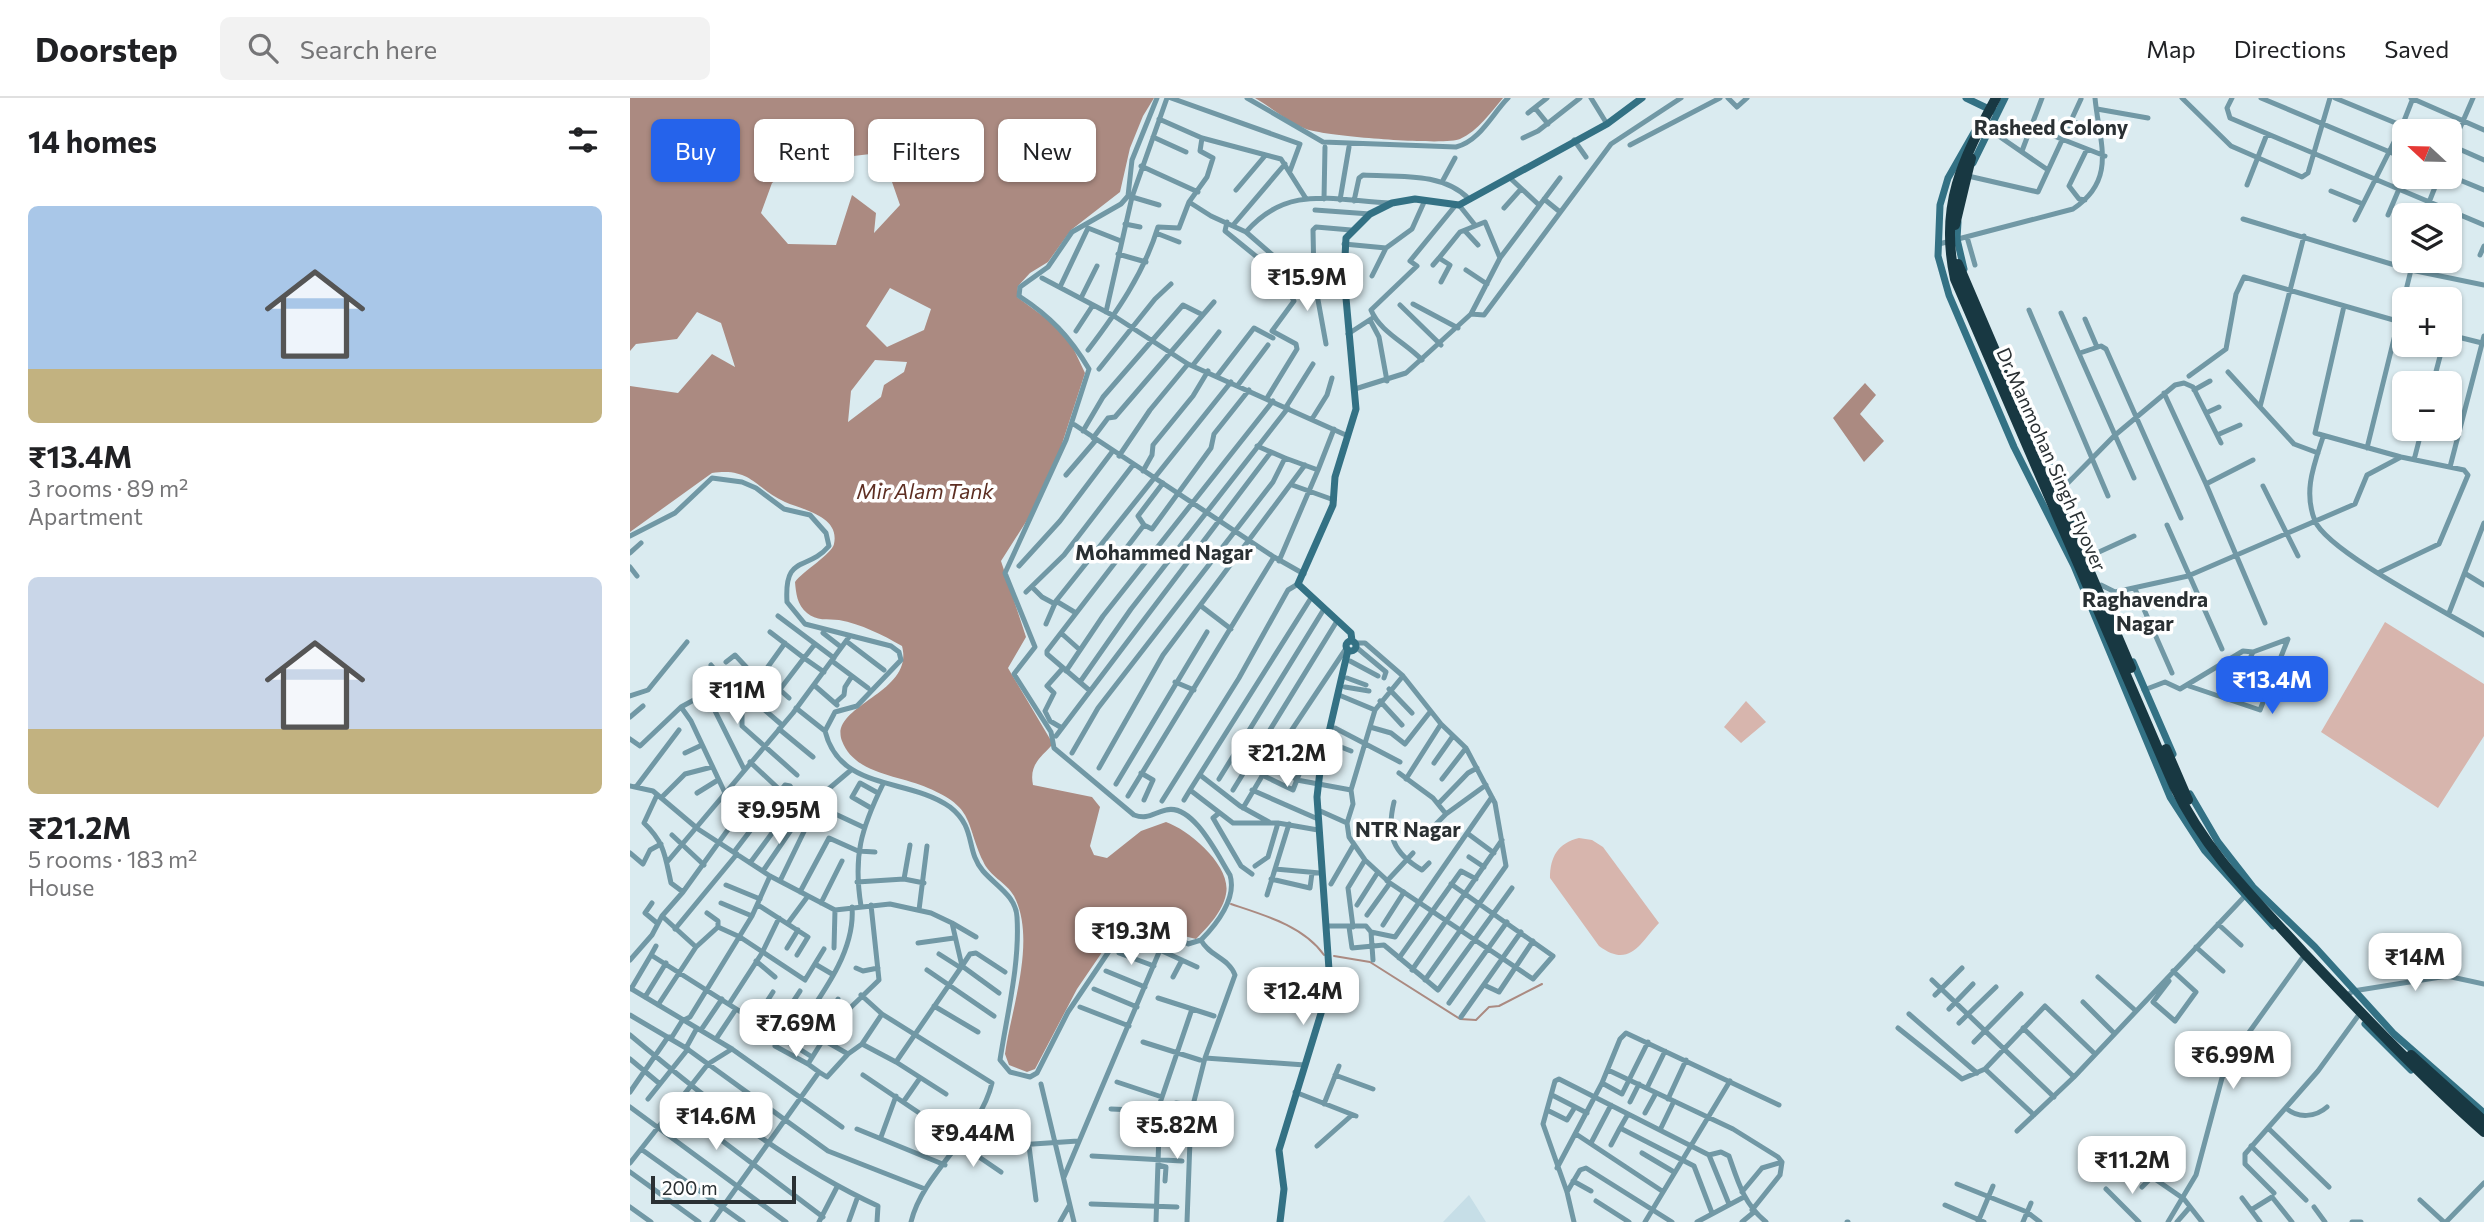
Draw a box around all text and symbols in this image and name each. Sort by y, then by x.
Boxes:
search box [220,17,710,80]
text: Doorstep [35,28,178,69]
icon: search [244,29,282,67]
text: Search here [300,33,437,64]
text: Map [2146,34,2196,63]
text: Directions [2234,34,2346,63]
text: Saved [2384,34,2449,63]
district label: Rasheed Colony [1974,114,2129,139]
chip: Buy [651,119,740,182]
chip: Rent [754,119,854,182]
chip: Filters [868,119,984,182]
chip: New [998,119,1096,182]
north arrow [2392,119,2462,189]
map controls [2392,119,2462,441]
icon: filters [564,121,602,159]
text: 14 homes [28,122,157,159]
button: layers [2392,203,2462,273]
icon: home [252,251,378,377]
pin: ₹15.9M [1250,254,1364,313]
text: ₹15.9M [1267,262,1347,290]
button: + [2392,287,2462,357]
street label: Dr.Manmohan Singh Flyover [1992,344,2112,575]
button: − [2392,371,2462,441]
text: ₹13.4M [28,437,132,474]
text: 3 rooms · 89 m² [28,474,188,502]
water label: Mir Alam Tank [856,478,994,503]
text: Apartment [28,502,143,530]
district label: Mohammed Nagar [1075,539,1253,564]
district label: Raghavendra Nagar [2082,586,2208,635]
icon: home [252,622,378,748]
pin: ₹13.4M [2215,656,2329,716]
text: ₹13.4M [2232,665,2312,693]
pin: ₹11M [696,666,778,726]
text: ₹11M [708,675,766,703]
pin: ₹21.2M [1230,730,1344,789]
text: ₹21.2M [1247,738,1327,766]
pin: ₹9.95M [722,786,836,846]
text: ₹9.95M [737,795,821,823]
text: ₹21.2M [28,808,131,845]
district label: NTR Nagar [1355,816,1461,841]
text: 5 rooms · 183 m² [28,845,197,873]
text: House [28,873,94,901]
pin: ₹19.3M [1074,908,1188,967]
text: ₹19.3M [1091,916,1171,944]
pin: ₹14M [2374,934,2456,993]
text: ₹14M [2385,942,2445,970]
pin: ₹12.4M [1246,968,1360,1027]
text: ₹12.4M [1263,976,1343,1004]
pin: ₹7.69M [739,1000,853,1059]
text: ₹7.69M [756,1008,837,1036]
pin: ₹6.99M [2176,1032,2290,1091]
text: ₹6.99M [2191,1040,2275,1068]
pin: ₹14.6M [659,1093,773,1152]
text: ₹14.6M [676,1101,756,1129]
pin: ₹5.82M [1120,1102,1234,1161]
pin: ₹9.44M [916,1110,1030,1169]
text: ₹5.82M [1136,1110,1218,1138]
text: ₹9.44M [931,1118,1015,1146]
pin: ₹11.2M [2075,1136,2189,1196]
text: ₹11.2M [2094,1145,2170,1173]
scale bar [651,1173,796,1205]
text: 200 m [662,1176,718,1199]

